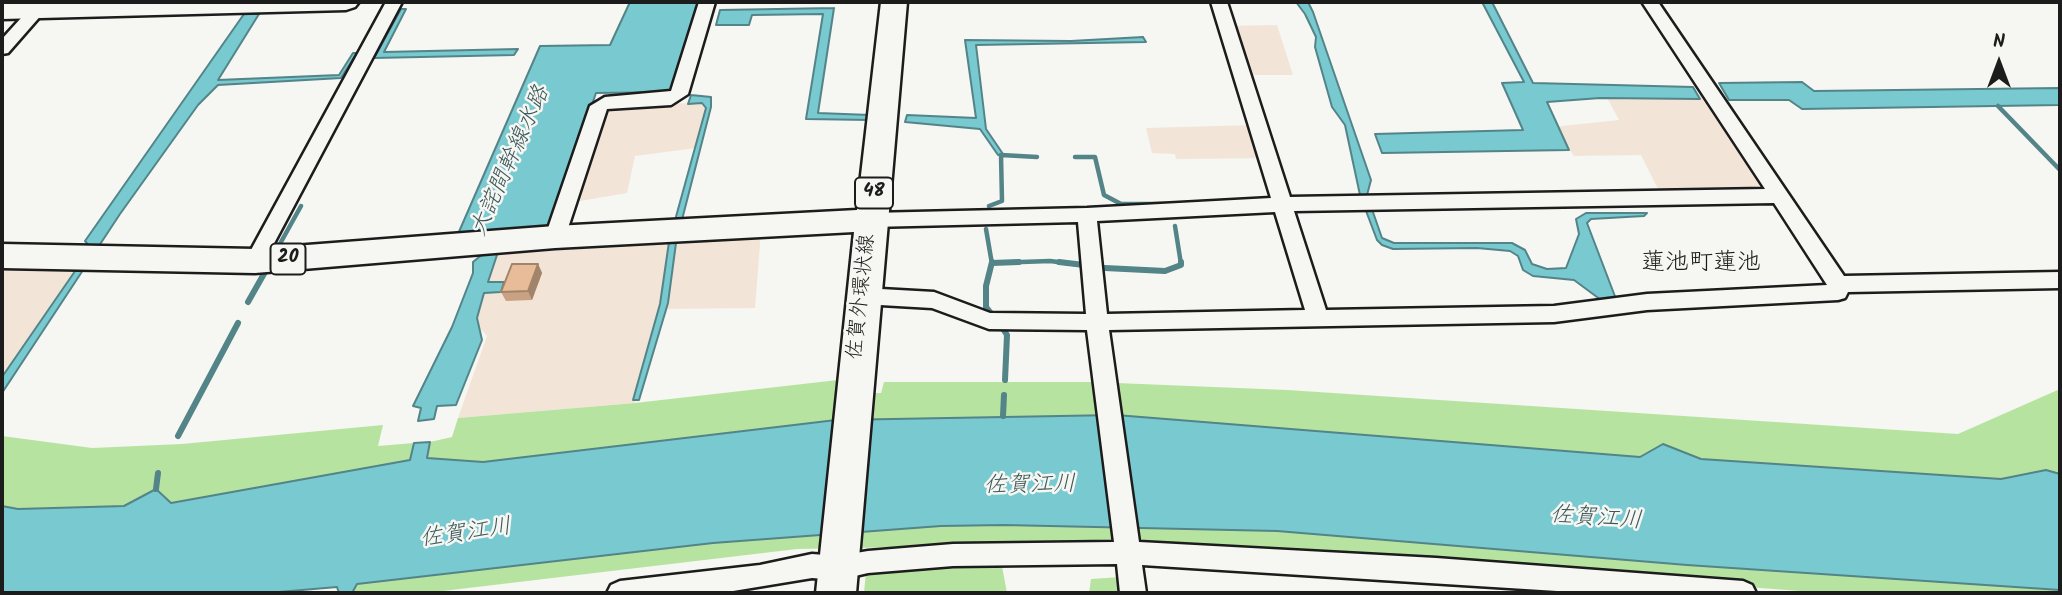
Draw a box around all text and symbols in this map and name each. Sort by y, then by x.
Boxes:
text: N [1993,27,2005,57]
north arrow [1964,28,2034,98]
water label: 大詫間幹線水路 [467,83,557,241]
road number: 48 [855,178,893,209]
street label: 佐賀外環状線 [844,233,882,361]
road number: 20 [270,244,306,274]
district label: 蓮池町蓮池 [1641,251,1761,279]
water label: 佐賀江川 [984,472,1076,502]
water label: 佐賀江川 [1549,503,1643,537]
water label: 佐賀江川 [419,515,513,555]

